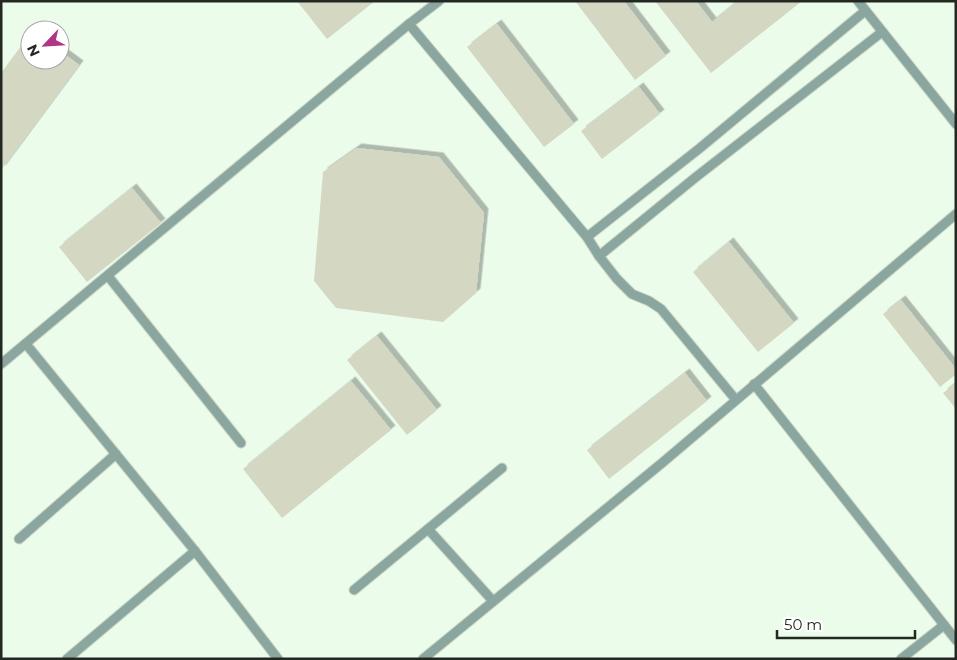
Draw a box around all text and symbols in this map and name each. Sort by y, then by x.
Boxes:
north arrow [20,20,70,70]
text: N [23,42,44,59]
scale bar [777,608,914,640]
text: 50 m [784,615,822,634]

